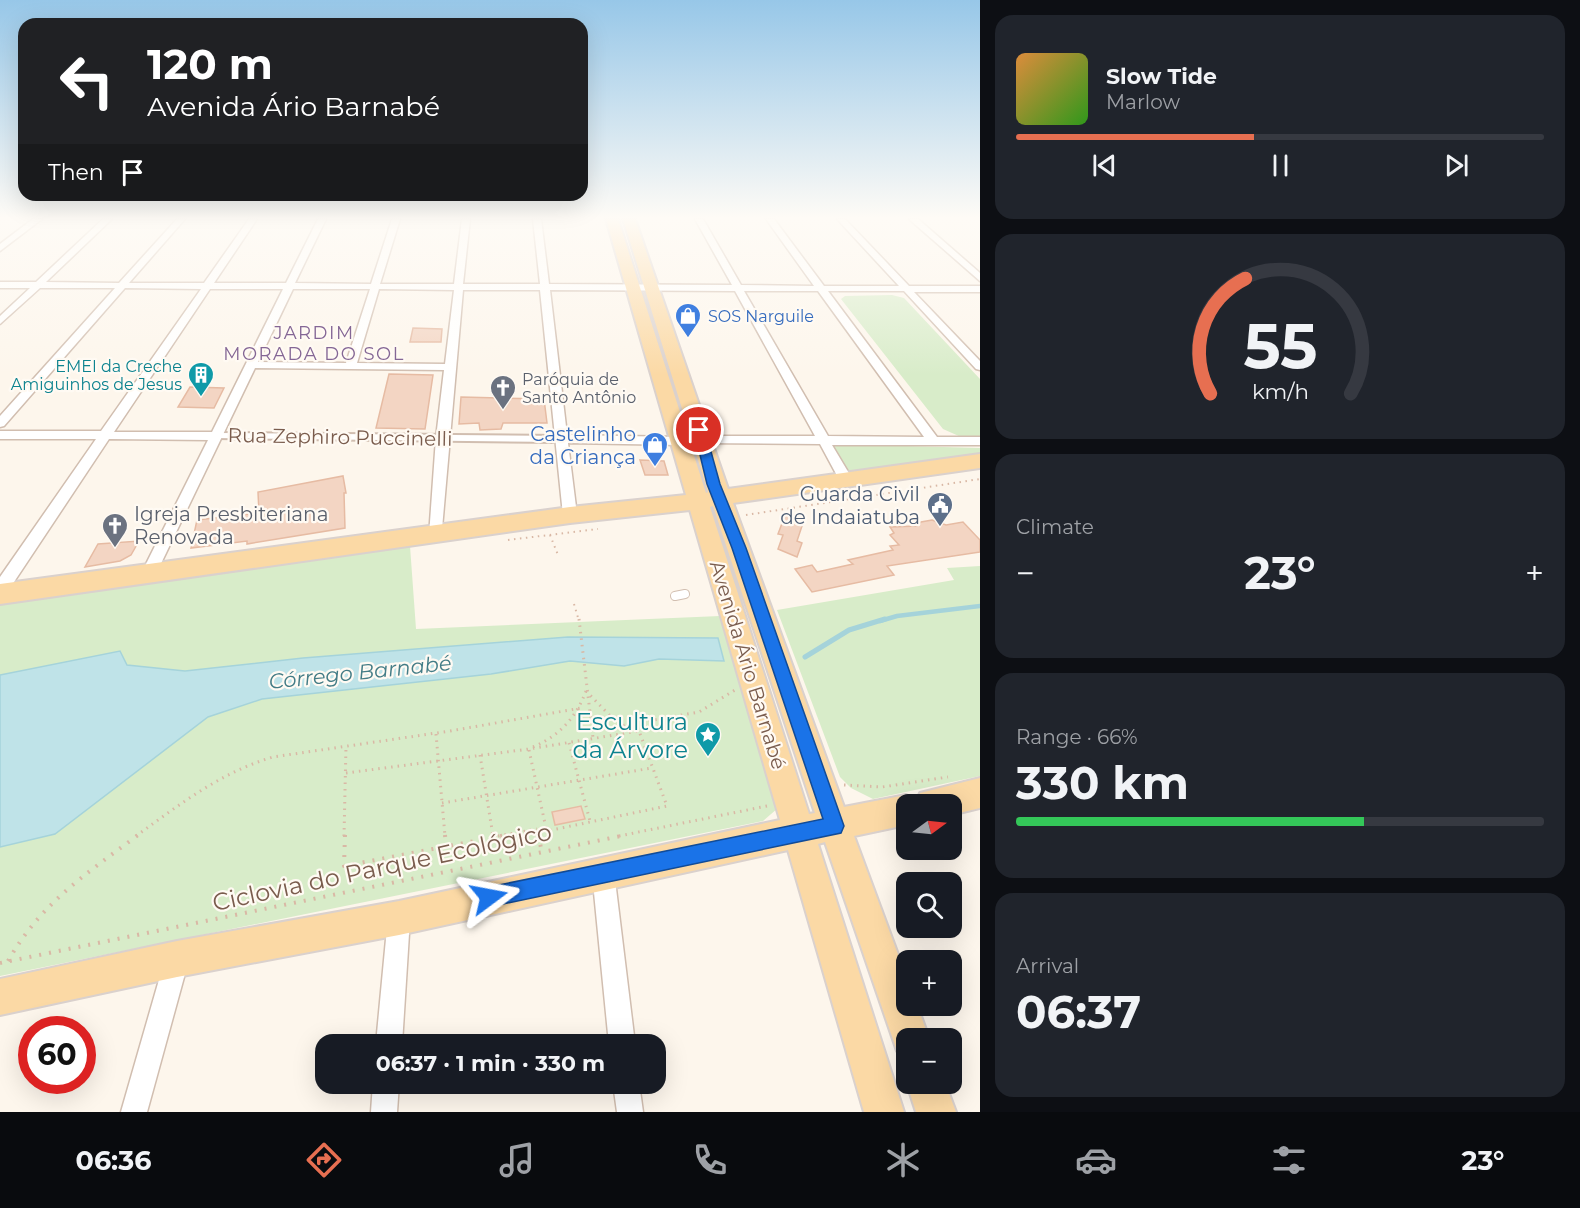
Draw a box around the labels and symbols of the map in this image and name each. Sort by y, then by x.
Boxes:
shop icon: SOS Narguile [673,301,703,339]
place label: SOS Narguile [708,307,814,326]
district label: JARDIM MORADA DO SOL [223,322,405,365]
place label: EMEI da Creche Amiguinhos de Jesus [11,357,182,394]
building icon: EMEI da Creche Amiguinhos de Jesus [186,360,216,398]
place label: Paróquia de Santo Antônio [522,370,636,407]
church icon: Paróquia de Santo Antônio [488,373,518,411]
pin [673,404,724,455]
place label: Castelinho da Criança [530,422,636,469]
street label: Rua Zephiro Puccinelli [227,423,453,451]
shop icon: Castelinho da Criança [640,430,670,468]
place label: Guarda Civil de Indaiatuba [780,482,920,529]
public building icon: Guarda Civil de Indaiatuba [925,490,955,528]
place label: Igreja Presbiteriana Renovada [134,502,328,549]
church icon: Igreja Presbiteriana Renovada [100,511,130,549]
street label: Avenida Ário Barnabé [705,558,791,772]
water label: Córrego Barnabé [267,650,453,694]
place label: Escultura da Árvore [573,707,688,764]
place icon: Escultura da Árvore [693,720,723,758]
north arrow [896,794,962,860]
street label: Ciclovia do Parque Ecológico [210,817,554,917]
position arrow [457,865,521,929]
speed limit sign: 60 [18,1016,96,1094]

